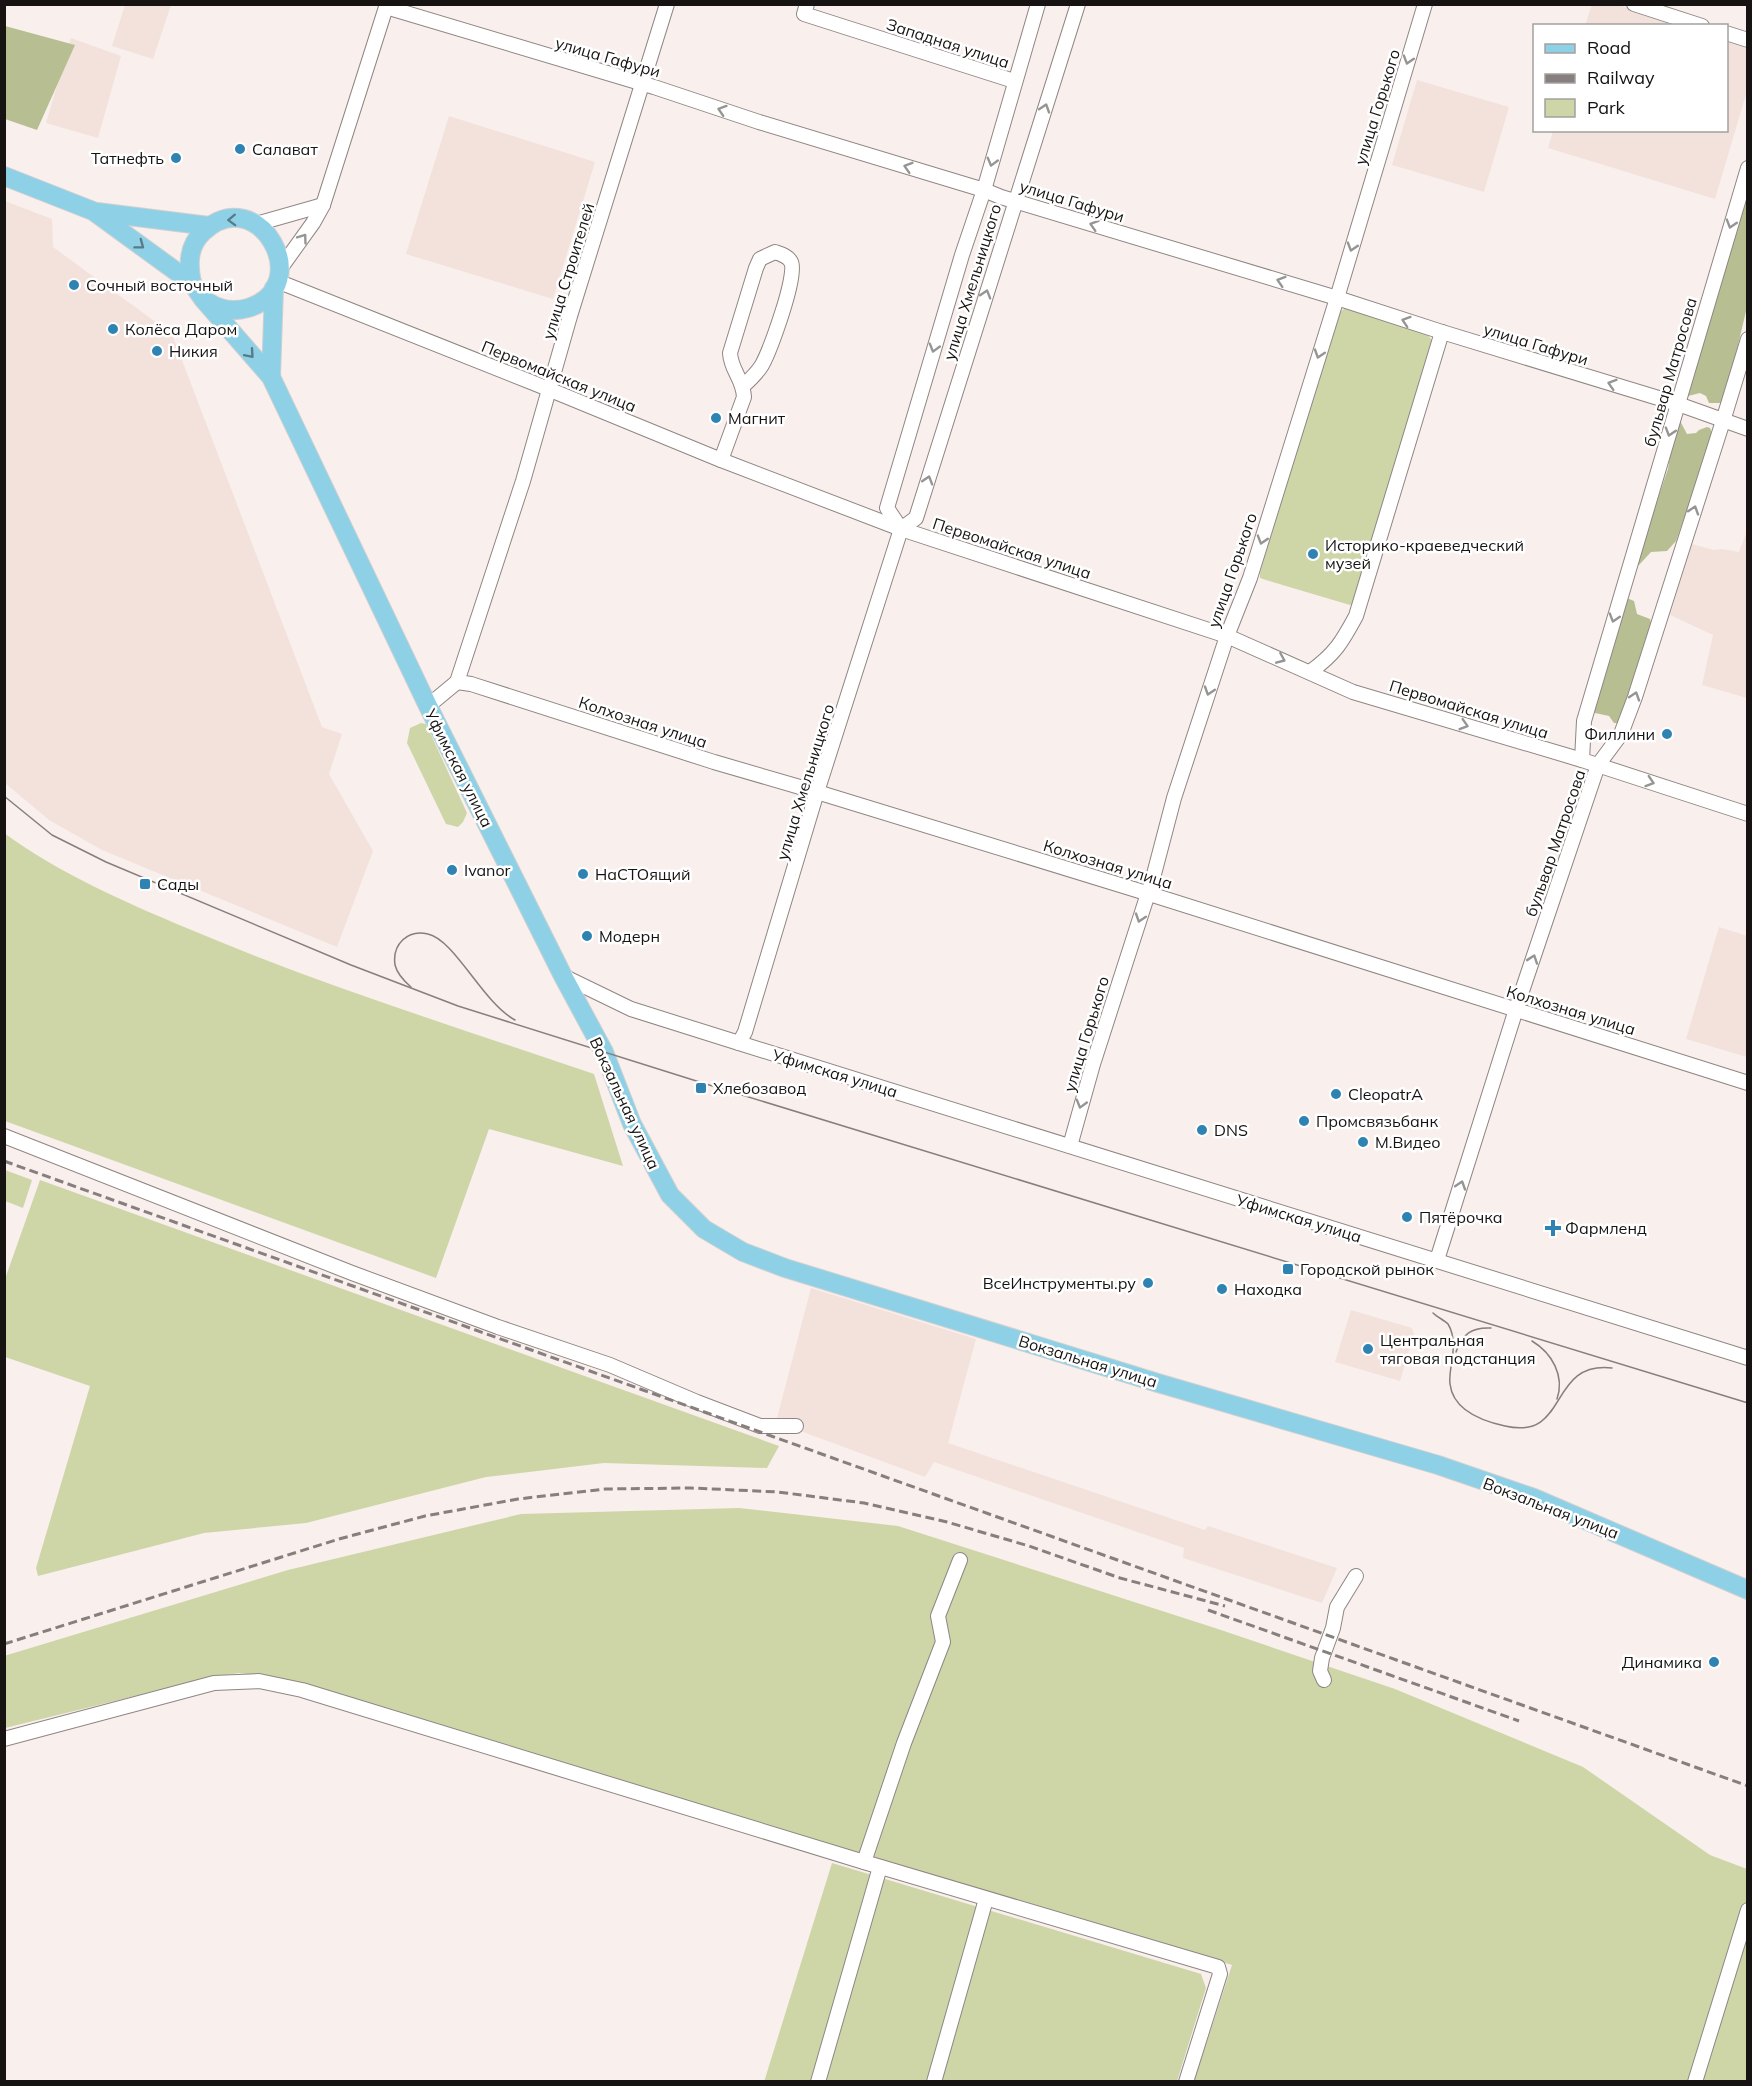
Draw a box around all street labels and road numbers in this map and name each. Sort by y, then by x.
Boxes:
street label: Западная улица [884,14,1012,72]
street label: улица Гафури [553,32,663,82]
street label: улица Горького [1350,47,1404,167]
street label: улица Гафури [1017,176,1127,226]
street label: улица Строителей [538,200,598,342]
street label: улица Хмельницкого [939,202,1005,362]
street label: бульвар Матросова [1639,295,1701,449]
street label: улица Гафури [1481,319,1591,369]
street label: Первомайская улица [479,336,639,416]
street label: улица Горького [1203,510,1261,630]
street label: Первомайская улица [930,513,1094,583]
street label: Первомайская улица [1387,675,1551,743]
street label: Колхозная улица [576,692,710,752]
street label: улица Хмельницкого [772,702,838,862]
street label: Уфимская улица [420,705,497,830]
street label: бульвар Матросова [1520,767,1590,919]
street label: Колхозная улица [1041,835,1175,893]
street label: улица Горького [1059,974,1113,1094]
street label: Колхозная улица [1504,981,1638,1039]
street label: Вокзальная улица [586,1034,664,1172]
street label: Уфимская улица [769,1044,900,1102]
street label: Уфимская улица [1233,1189,1364,1247]
street label: Вокзальная улица [1016,1330,1160,1392]
street label: Вокзальная улица [1480,1473,1622,1543]

